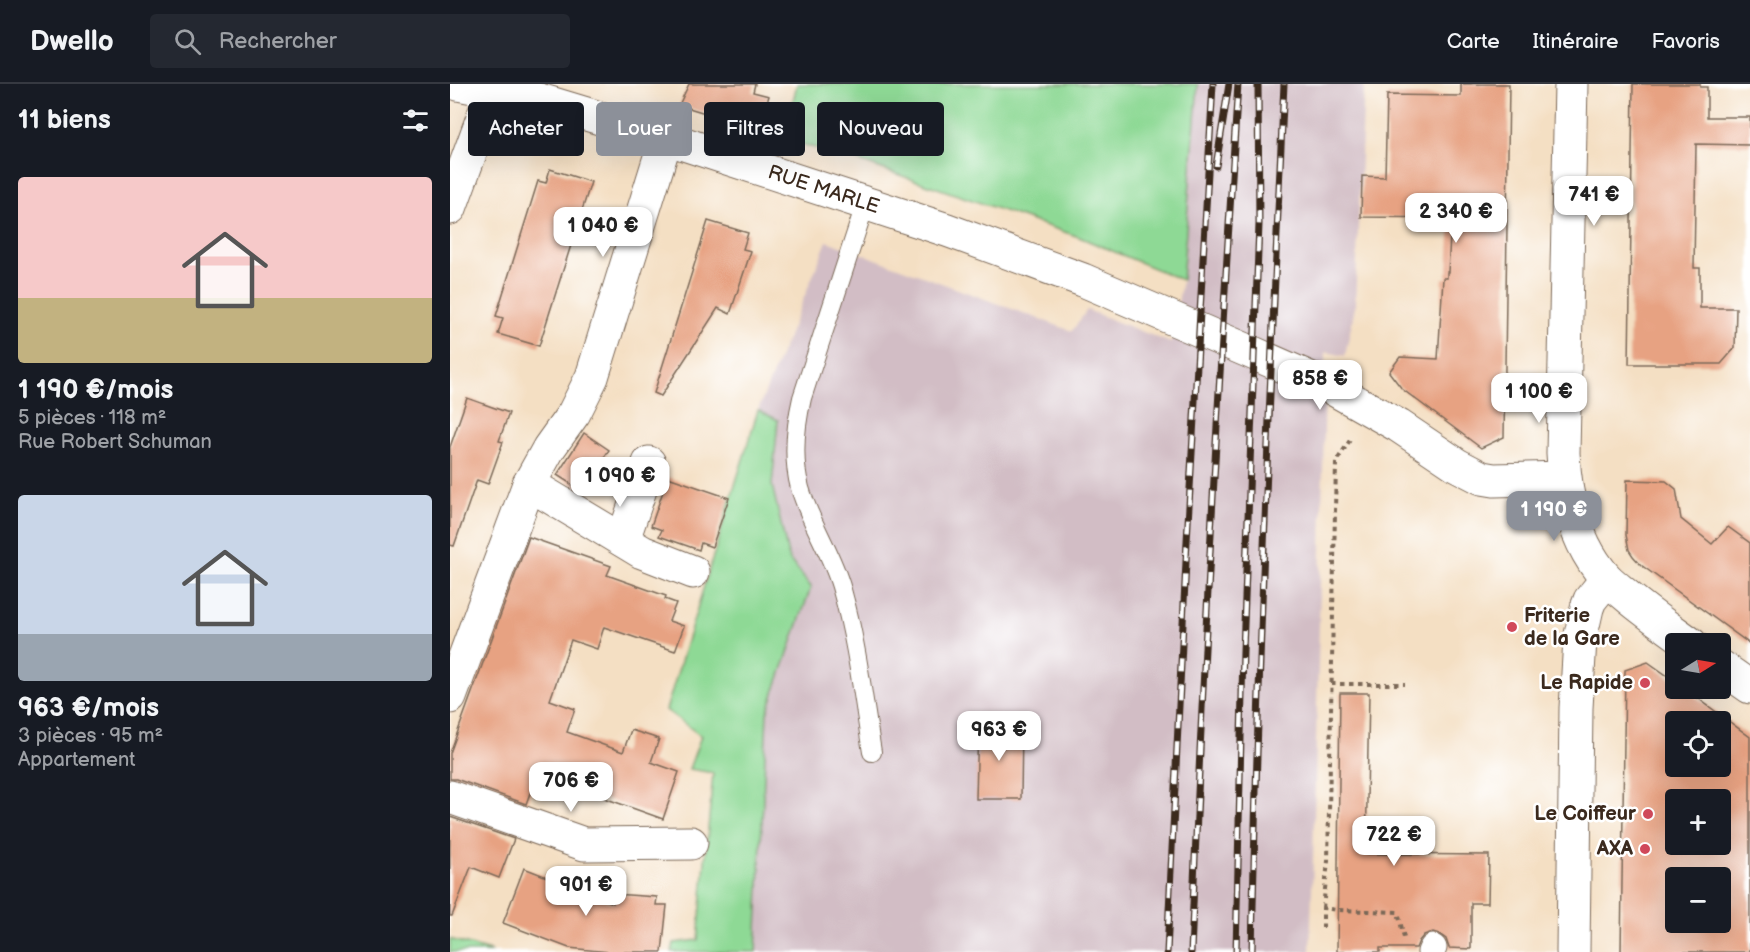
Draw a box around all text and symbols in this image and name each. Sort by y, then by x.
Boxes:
search box [150,14,570,68]
text: Dwello [30,25,114,58]
icon: search [171,25,204,58]
text: Rechercher [219,28,337,55]
text: Carte [1447,29,1500,54]
text: Itinéraire [1533,29,1619,54]
text: Favoris [1652,29,1720,54]
chip: Acheter [468,102,584,156]
chip: Louer [596,102,692,156]
chip: Filtres [704,102,805,156]
chip: Nouveau [817,102,944,156]
icon: filters [399,104,432,137]
text: 11 biens [18,105,111,136]
street label: RUE MARLE [765,160,882,219]
pin: 741 € [1552,176,1636,227]
text: 741 € [1568,183,1620,207]
pin: 2 340 € [1401,193,1511,244]
text: 2 340 € [1419,200,1493,224]
pin: 1 040 € [548,207,658,258]
text: 1 040 € [568,214,639,238]
icon: home [171,216,279,324]
pin: 858 € [1278,360,1362,411]
text: 858 € [1292,367,1348,391]
pin: 1 100 € [1484,373,1594,424]
text: 1 190 €/mois [18,375,173,406]
text: 1 100 € [1505,380,1573,404]
text: 5 pièces · 118 m² [18,406,166,430]
text: Rue Robert Schuman [18,430,212,454]
pin: 1 090 € [565,457,675,508]
text: 1 090 € [585,464,655,488]
pin: 1 190 € [1499,491,1609,542]
text: 1 190 € [1521,498,1587,522]
icon: home [171,534,279,642]
place label: Friterie de la Gare [1524,604,1620,651]
marker: Friterie de la Gare [1505,620,1519,634]
north arrow [1665,633,1731,699]
map controls [1665,633,1731,933]
place label: Le Rapide [1540,671,1633,695]
marker: Le Rapide [1638,676,1652,690]
text: 963 €/mois [18,693,159,724]
pin: 963 € [957,711,1041,762]
button: locate [1665,711,1731,777]
text: 963 € [971,718,1027,742]
text: 3 pièces · 95 m² [18,724,163,748]
text: Appartement [18,748,135,772]
pin: 706 € [529,762,613,813]
text: 706 € [543,769,599,793]
button: + [1665,789,1731,855]
place label: Le Coiffeur [1534,802,1637,826]
marker: Le Coiffeur [1641,807,1655,821]
pin: 722 € [1352,816,1436,867]
text: 722 € [1366,823,1422,847]
place label: AXA [1596,837,1634,861]
marker: AXA [1638,842,1652,856]
pin: 901 € [544,866,628,917]
button: − [1665,867,1731,933]
text: 901 € [559,873,613,897]

